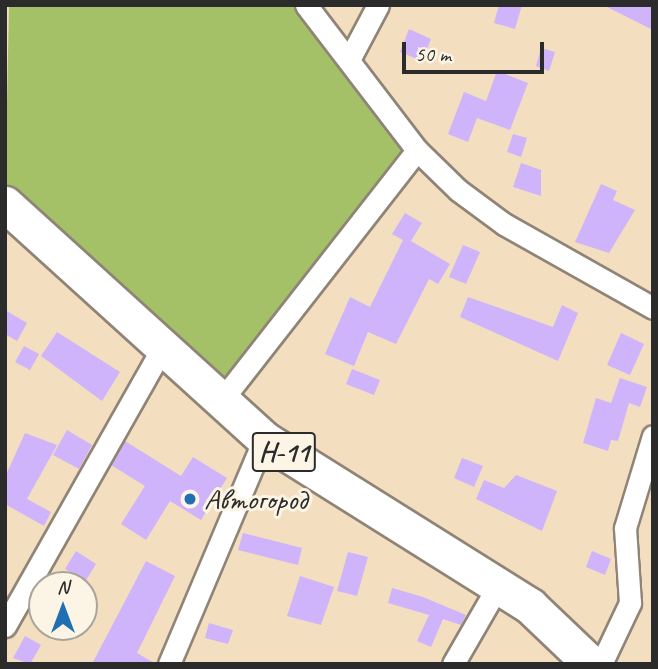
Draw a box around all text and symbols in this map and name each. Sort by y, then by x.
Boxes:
scale bar [406,28,548,72]
text: 50 m [415,41,451,67]
road number: Н-11 [251,428,317,476]
place label: Автогород [204,481,307,517]
marker: Автогород [182,491,198,507]
north arrow [28,571,98,641]
text: N [57,575,69,599]

